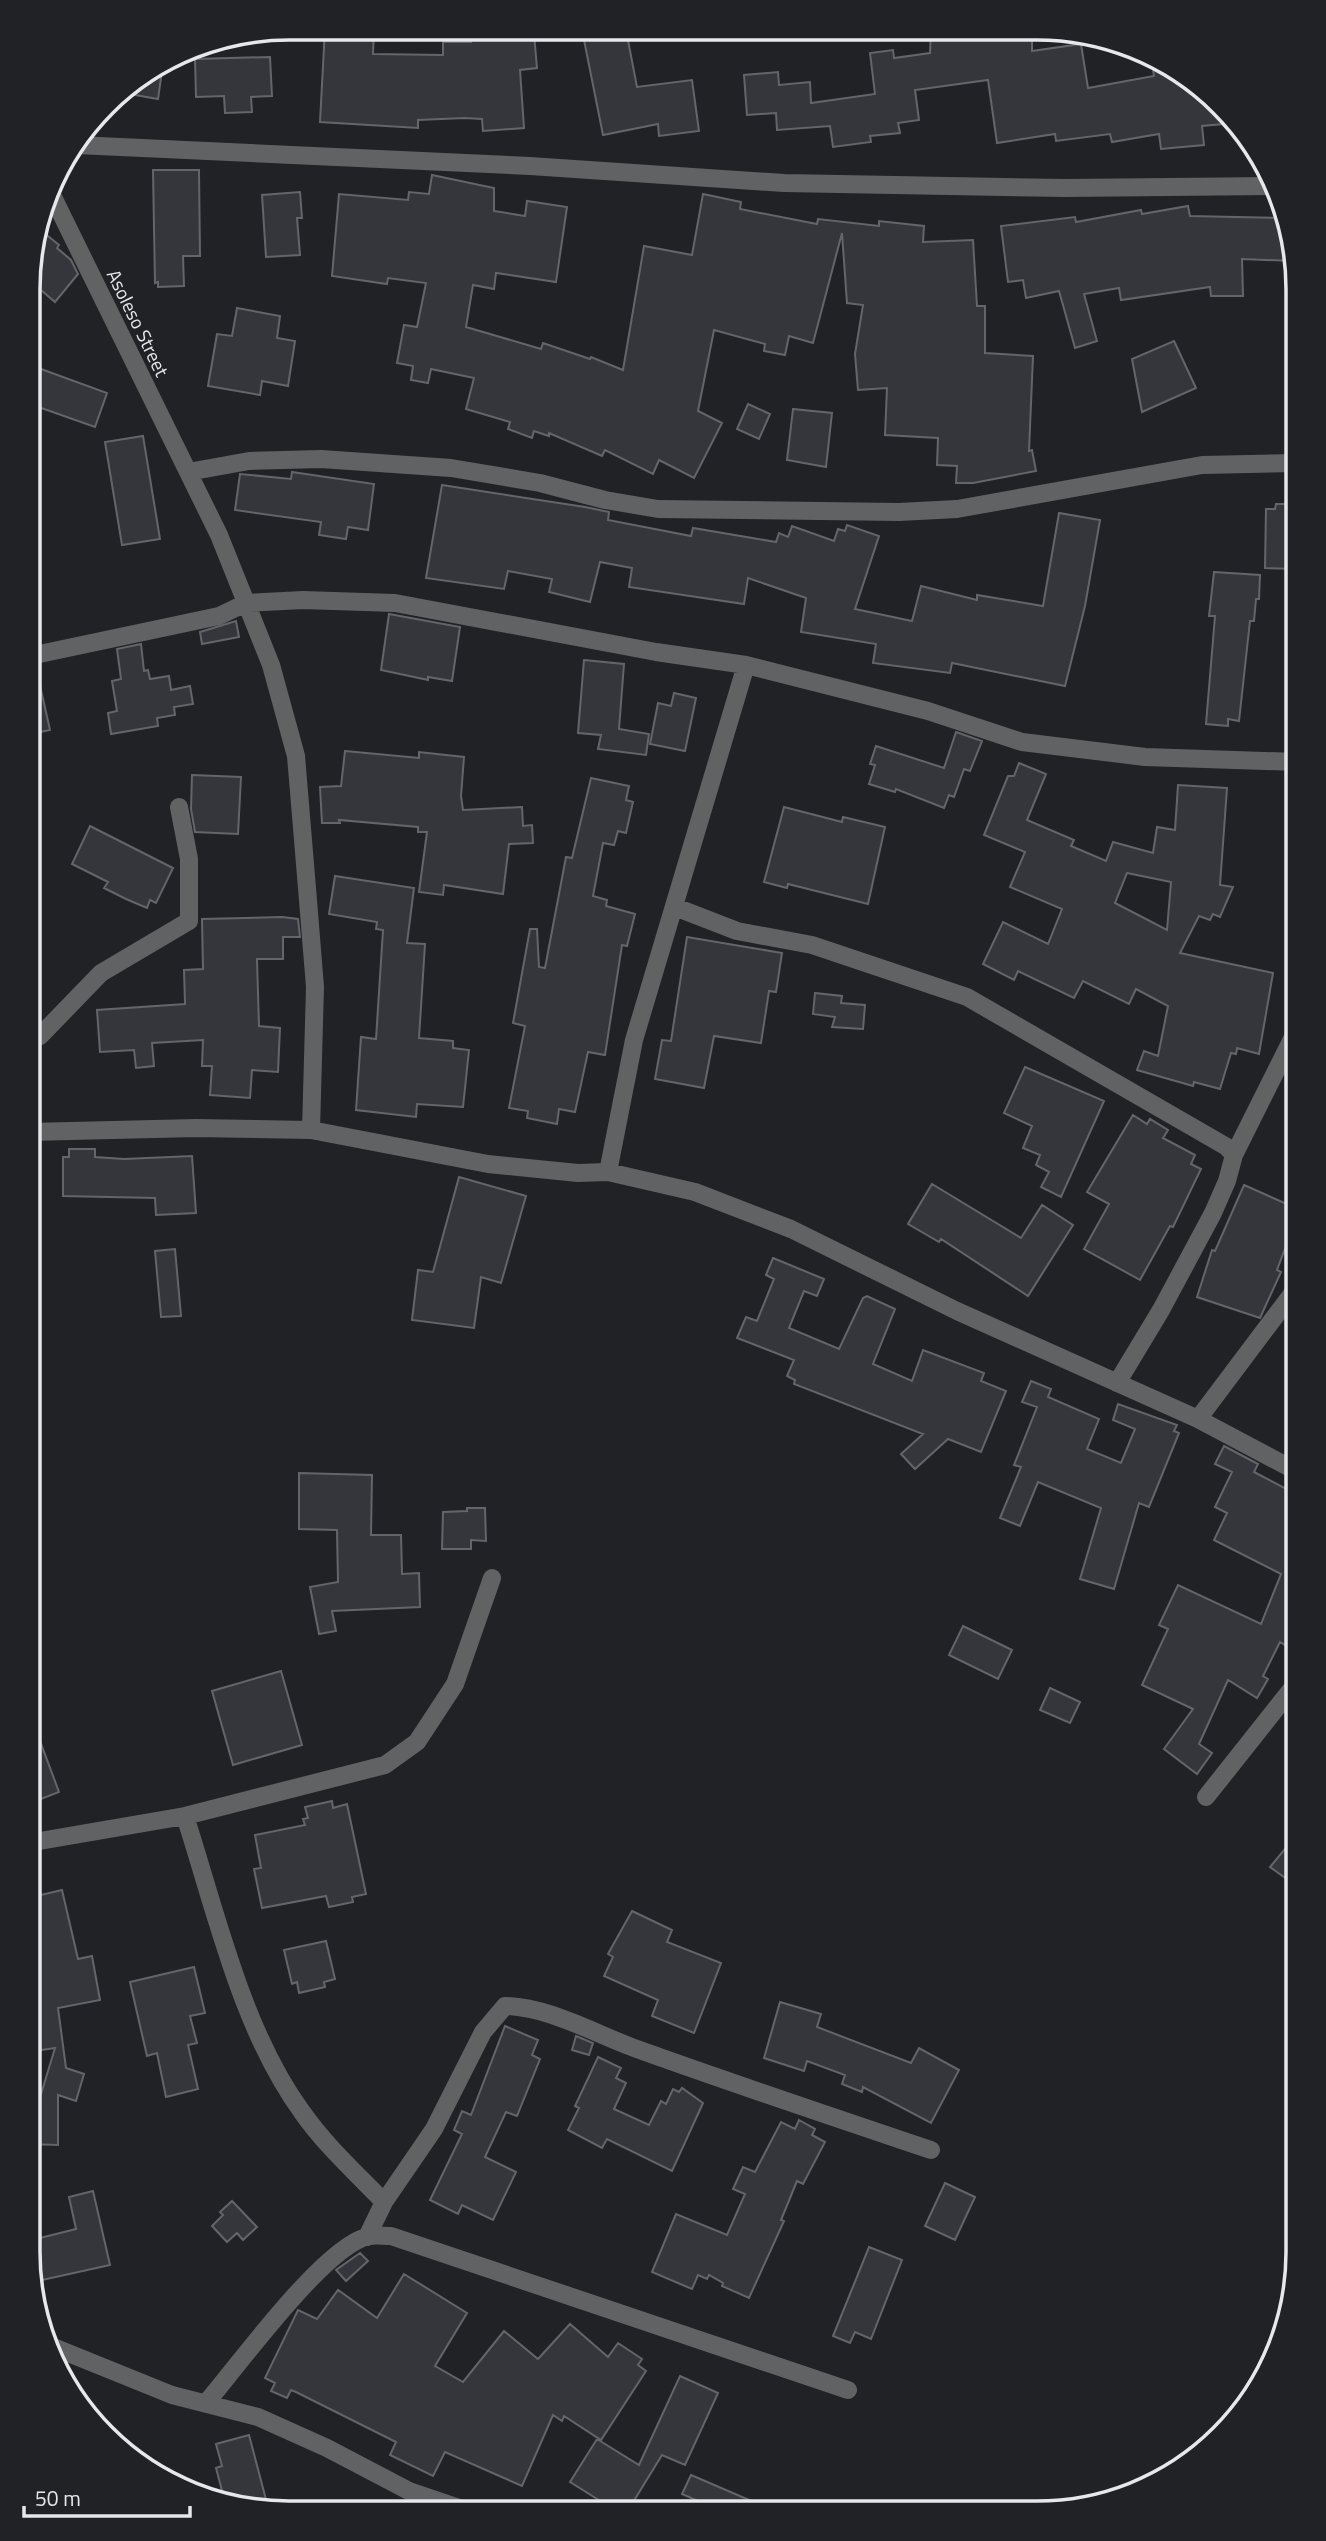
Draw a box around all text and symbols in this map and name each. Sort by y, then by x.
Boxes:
street label: Asoleso Street [100,264,177,382]
scale bar [24,2474,191,2518]
text: 50 m [35,2482,81,2514]

